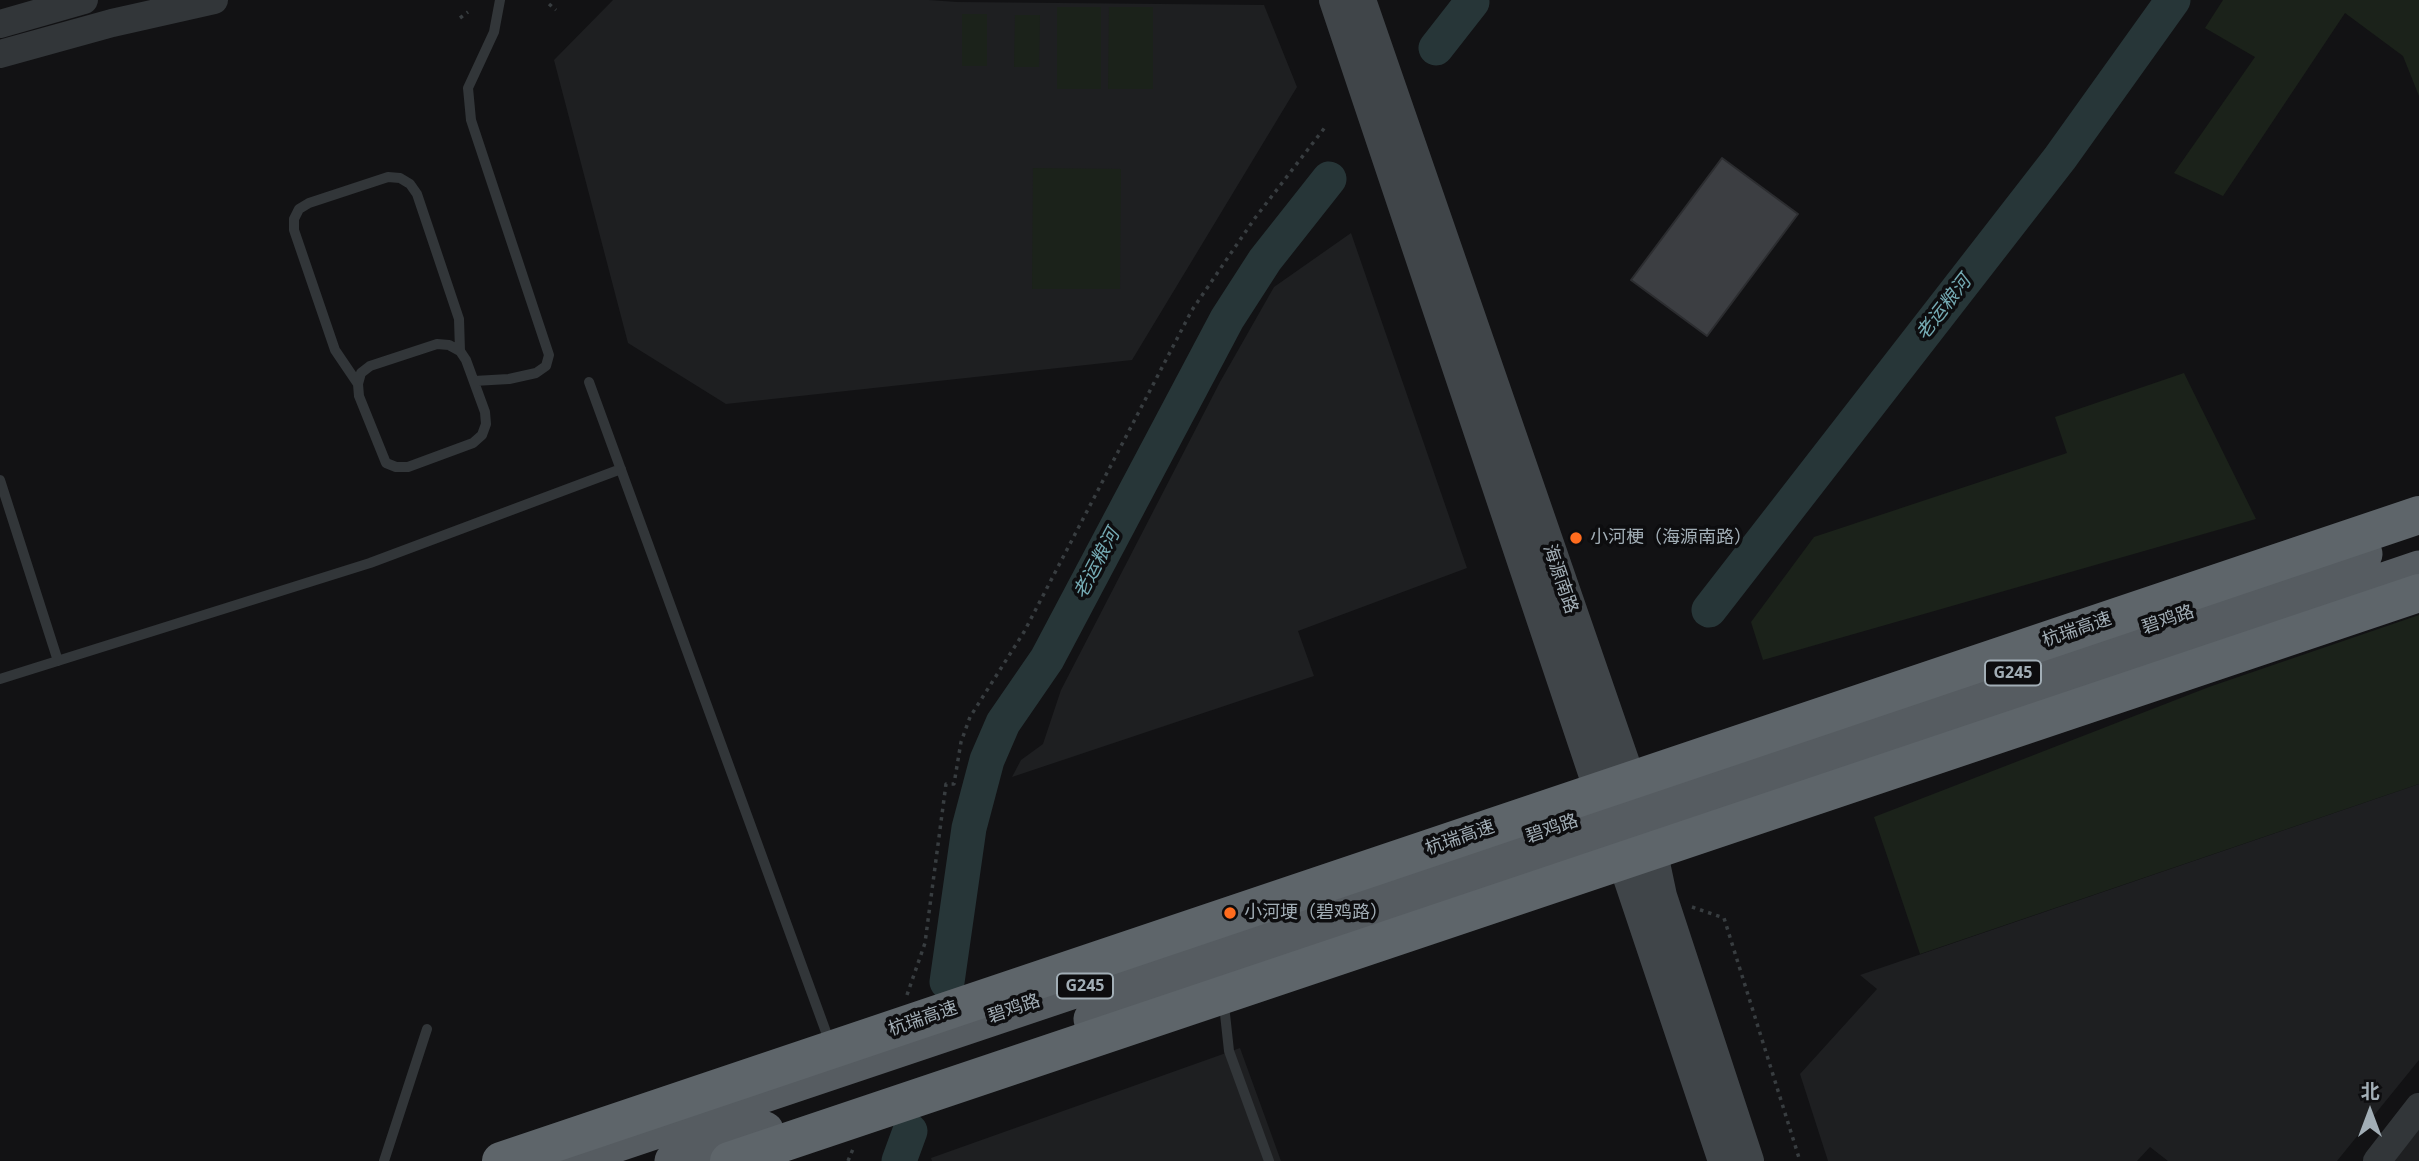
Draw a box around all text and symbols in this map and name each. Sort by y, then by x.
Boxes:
water label: 老运粮河 [1912,271,1976,345]
water label: 老运粮河 [1069,525,1125,603]
place label: 小河梗（海源南路） [1590,527,1752,549]
marker: 小河梗（海源南路） [1568,530,1584,546]
street label: 海源南路 [1538,541,1582,617]
street label: 碧鸡路 [2139,601,2197,639]
street label: 杭瑞高速 [2039,608,2115,652]
road number: G245 [1985,660,2041,686]
street label: 碧鸡路 [1523,810,1581,848]
street label: 杭瑞高速 [1422,816,1498,860]
place label: 小河埂（碧鸡路） [1244,902,1388,924]
marker: 小河埂（碧鸡路） [1222,905,1238,921]
road number: G245 [1057,974,1113,998]
street label: 碧鸡路 [985,990,1043,1028]
street label: 杭瑞高速 [885,997,961,1041]
north arrow [2335,1077,2405,1147]
text: 北 [2360,1078,2380,1104]

